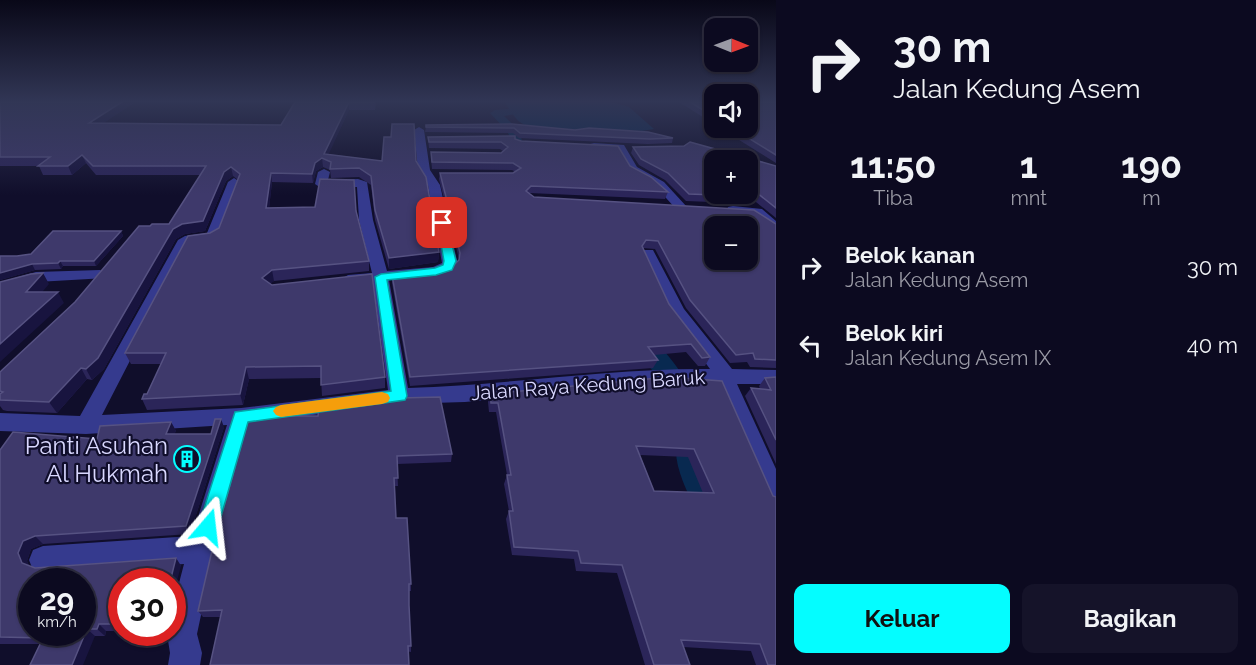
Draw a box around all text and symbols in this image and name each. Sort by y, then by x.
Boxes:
north arrow [704,18,758,72]
map controls [704,18,758,270]
text: 30 m [893,23,991,72]
icon: right [794,24,872,102]
text: Jalan Kedung Asem [893,73,1141,104]
button: sound [704,84,758,138]
text: 11:50 [850,144,936,186]
text: 1 [1020,144,1038,186]
text: 190 [1121,144,1182,186]
button: + [704,150,758,204]
text: Tiba [873,186,913,210]
text: mnt [1010,186,1047,210]
text: m [1142,186,1161,210]
pin [416,197,467,248]
icon: arrive [425,206,458,239]
button: − [704,216,758,270]
text: Belok kanan [845,242,975,268]
icon: right [794,251,827,284]
text: 30 m [1187,254,1238,280]
text: Jalan Kedung Asem [845,268,1028,292]
text: Belok kiri [845,320,943,346]
icon: left [794,329,827,362]
text: 40 m [1187,332,1238,358]
text: Jalan Kedung Asem IX [845,346,1051,370]
street label: Jalan Raya Kedung Baruk [470,365,706,405]
place label: Panti Asuhan Al Hukmah [25,431,168,488]
building icon: Panti Asuhan Al Hukmah [172,444,202,474]
position arrow [176,495,240,559]
speed limit sign: 30 [108,568,186,646]
text: 29 [40,582,74,617]
button: Keluar [794,584,1010,653]
button: Bagikan [1022,584,1238,653]
text: km/h [37,613,77,631]

